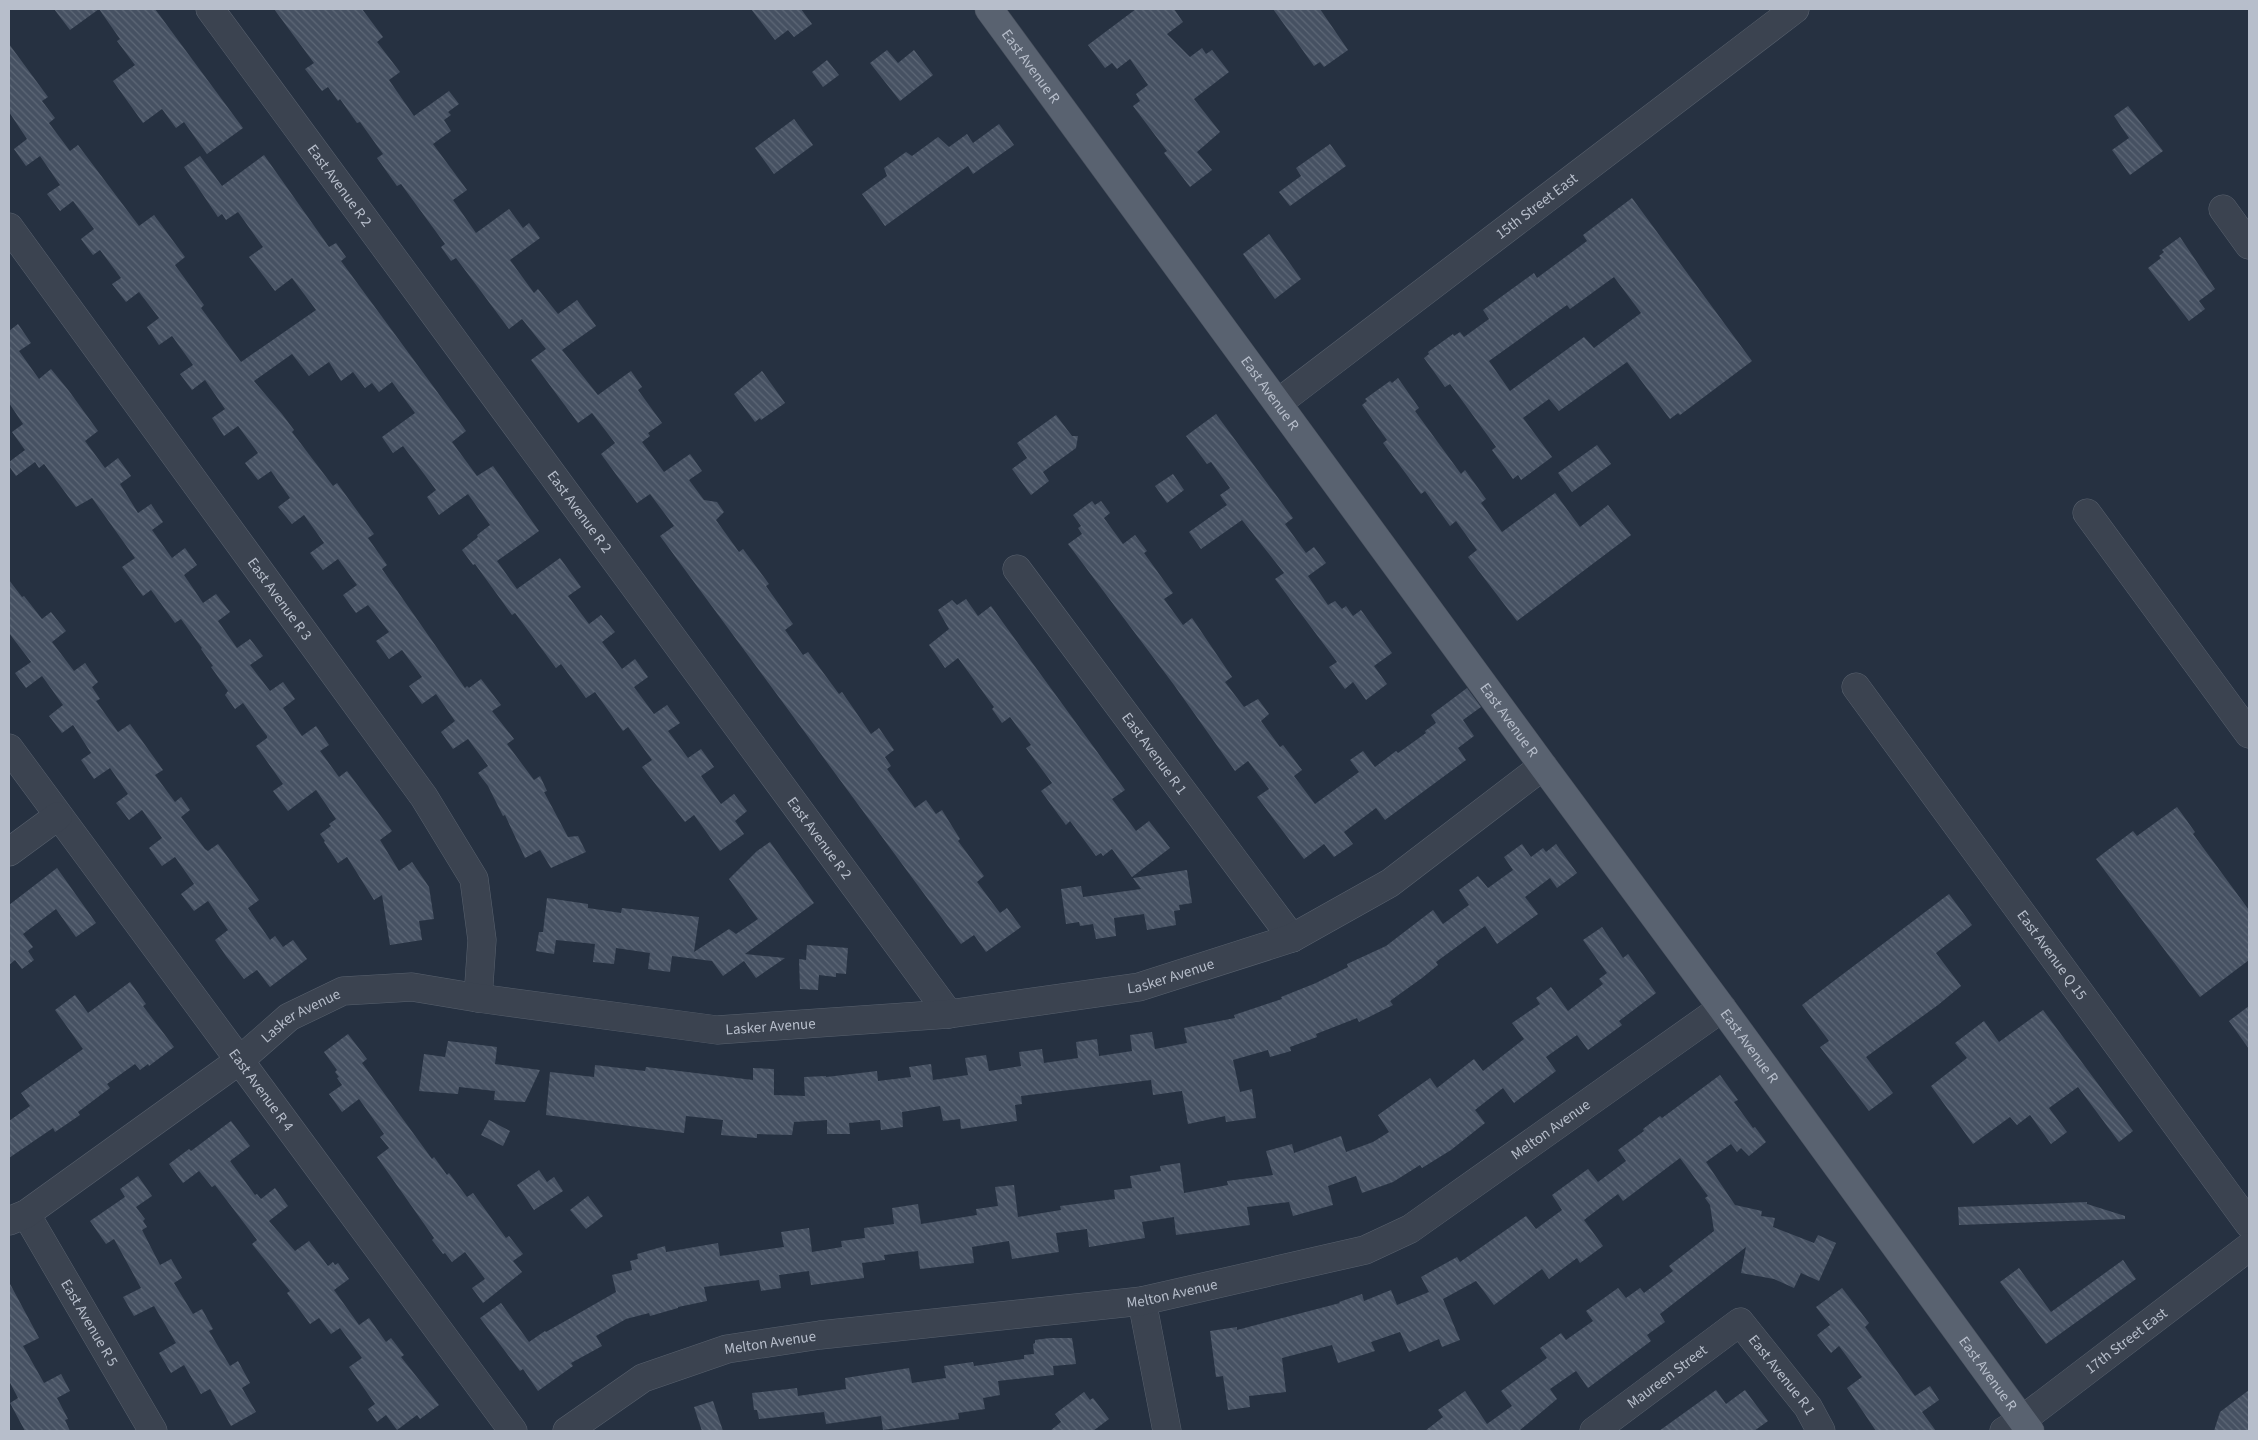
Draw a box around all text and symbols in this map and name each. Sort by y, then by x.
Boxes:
street label: East Avenue R [996,25,1065,108]
street label: East Avenue R 2 [302,140,377,231]
street label: 15th Street East [1491,168,1582,245]
street label: East Avenue R [1235,352,1304,435]
street label: East Avenue R 2 [542,466,617,558]
street label: East Avenue R 3 [242,553,317,645]
street label: East Avenue R [1475,679,1543,762]
street label: East Avenue R 1 [1116,708,1192,799]
street label: East Avenue R 2 [782,793,857,884]
street label: East Avenue Q 15 [2012,906,2092,1005]
street label: Lasker Avenue [1126,954,1217,1000]
street label: Lasker Avenue [257,984,344,1048]
street label: East Avenue R [1715,1005,1784,1088]
street label: Lasker Avenue [725,1013,816,1040]
street label: East Avenue R 4 [223,1045,299,1136]
street label: Melton Avenue [1507,1094,1595,1165]
street label: Melton Avenue [1125,1274,1220,1314]
street label: East Avenue R 5 [55,1275,123,1371]
street label: 17th Street East [2081,1303,2172,1379]
street label: Melton Avenue [723,1326,817,1360]
street label: East Avenue R 1 [1743,1330,1821,1419]
street label: East Avenue R [1953,1332,2022,1416]
street label: Maureen Street [1623,1340,1712,1414]

